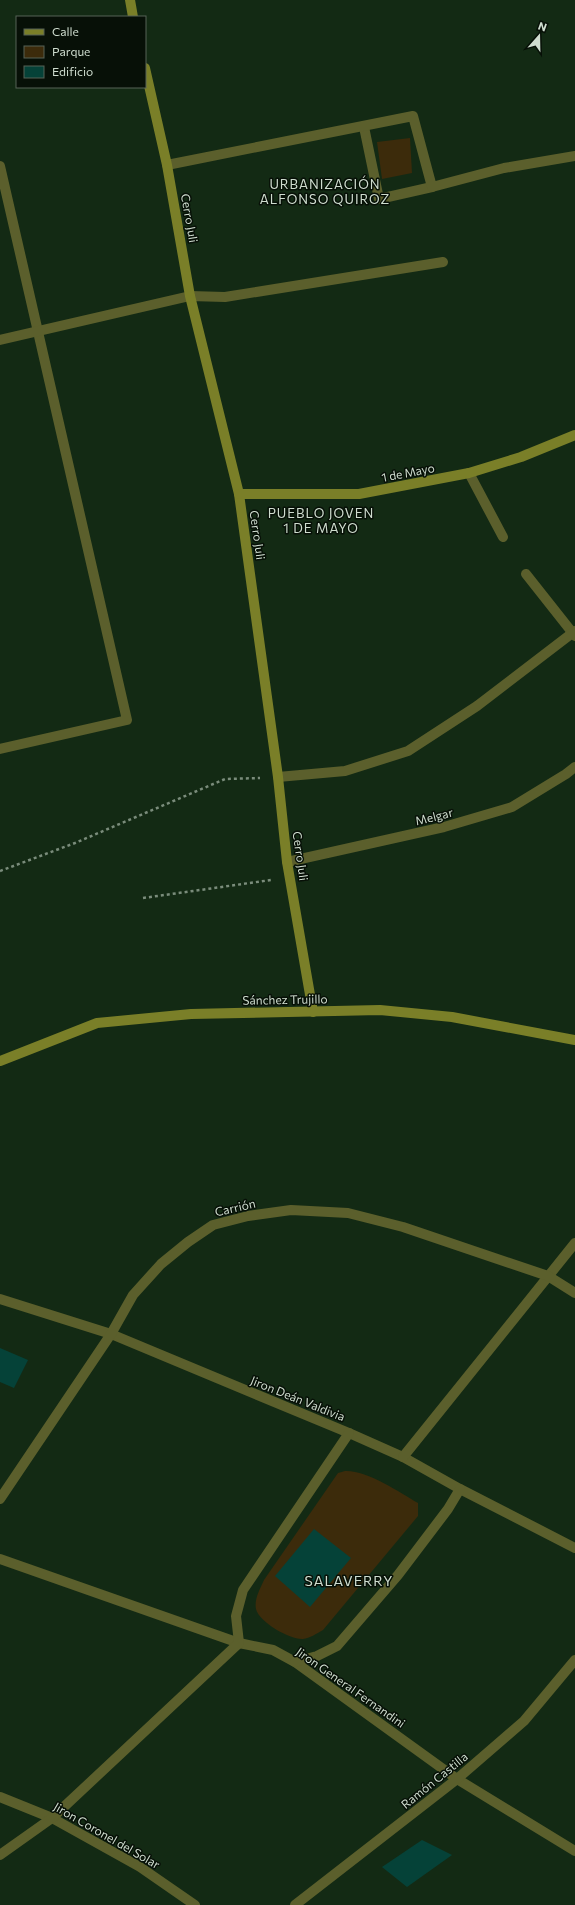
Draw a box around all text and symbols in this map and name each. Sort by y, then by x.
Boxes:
legend [16,16,146,88]
north arrow [519,16,559,56]
text: N [536,19,549,34]
text: Calle [52,24,79,38]
text: Parque [52,44,90,58]
text: Edificio [52,64,93,78]
district label: URBANIZACIÓN ALFONSO QUIROZ [260,175,390,207]
street label: Cerro Juli [178,192,201,244]
street label: 1 de Mayo [380,460,436,484]
district label: PUEBLO JOVEN 1 DE MAYO [268,505,374,536]
street label: Cerro Juli [247,509,268,561]
street label: Melgar [414,805,454,827]
street label: Cerro Juli [290,830,311,882]
street label: Sánchez Trujillo [242,991,328,1007]
street label: Carrión [213,1196,257,1218]
street label: Jiron Deán Valdivia [248,1373,347,1424]
district label: SALAVERRY [305,1572,393,1589]
street label: Jiron General Fernandini [293,1644,408,1731]
street label: Ramón Castilla [398,1749,470,1811]
street label: Jiron Coronel del Solar [51,1799,163,1872]

